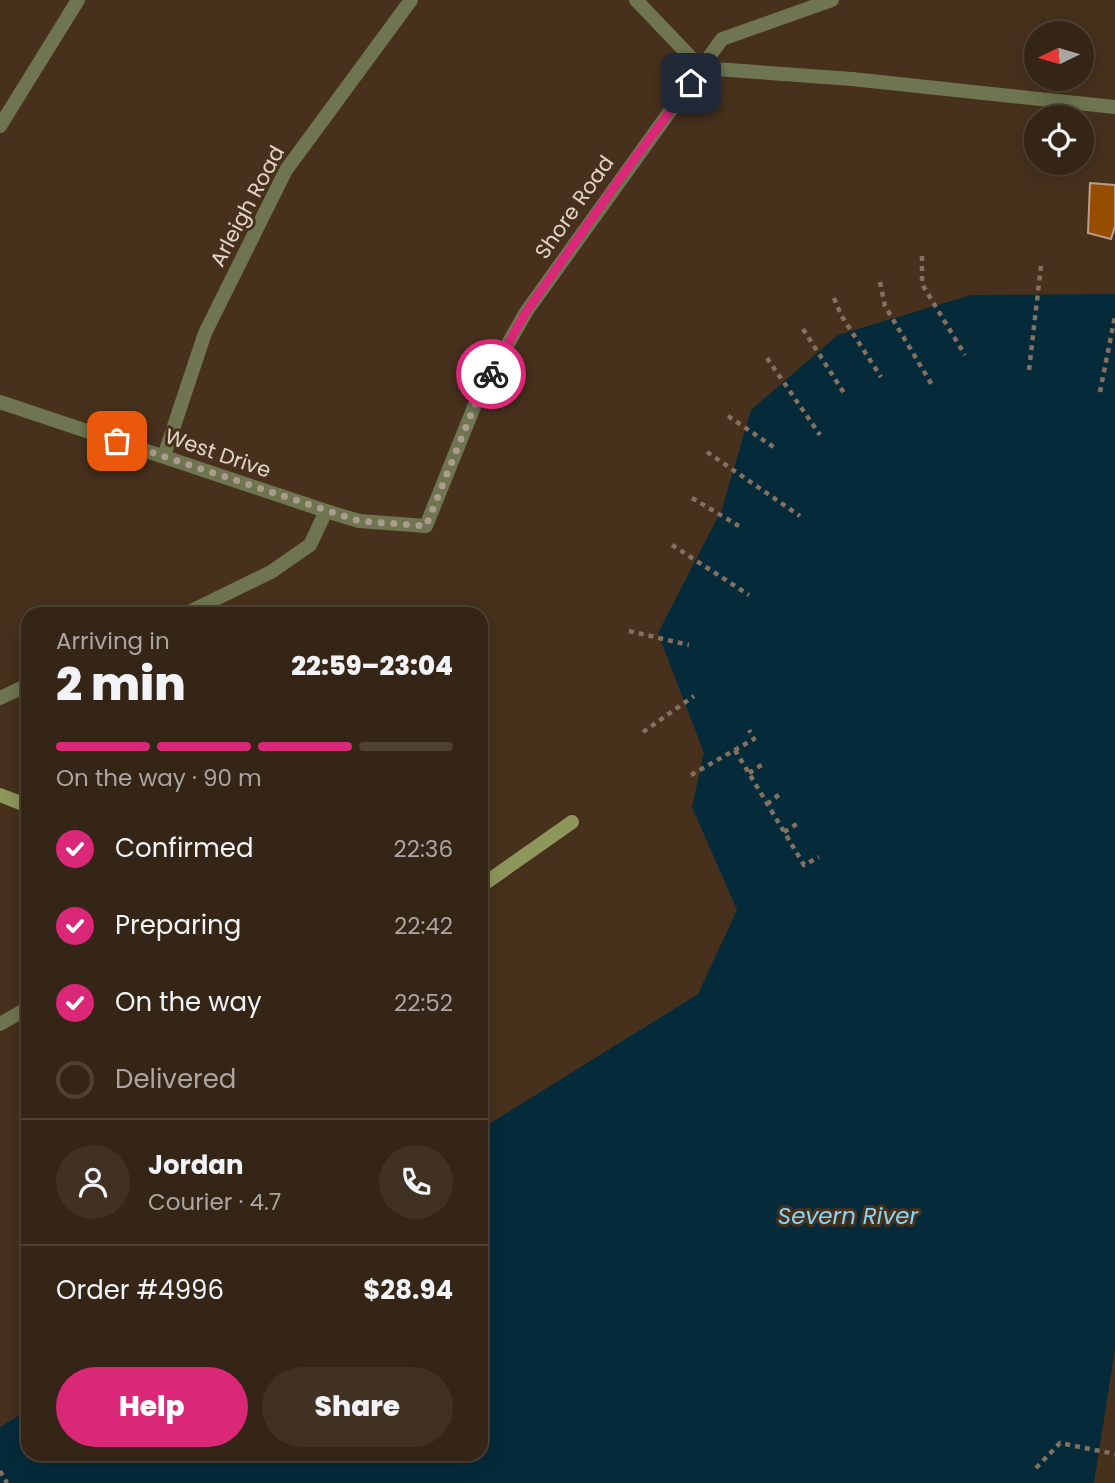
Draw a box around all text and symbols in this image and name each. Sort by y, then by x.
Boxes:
north arrow [1024,21,1094,91]
map controls [1024,21,1094,175]
pin [661,53,721,113]
icon: home [672,64,710,102]
button: locate [1024,105,1094,175]
street label: Arleigh Road [203,140,291,272]
street label: Shore Road [528,149,620,265]
courier [456,339,526,409]
icon: bike [472,355,510,393]
pin [87,411,147,471]
street label: West Drive [161,421,275,485]
icon: bag [98,422,136,460]
text: Arriving in [56,625,170,657]
text: 22:59–23:04 [291,648,453,684]
text: 2 min [56,652,186,716]
text: On the way · 90 m [56,762,262,794]
icon: check [56,830,94,868]
text: Confirmed [115,830,253,866]
text: 22:36 [393,833,453,865]
icon: check [56,907,94,945]
text: Preparing [115,907,241,943]
text: 22:42 [394,910,453,942]
icon: check [56,984,94,1022]
text: On the way [115,984,262,1020]
text: 22:52 [394,987,453,1019]
text: Delivered [115,1061,236,1097]
button: person [56,1145,130,1219]
button: phone [379,1145,453,1219]
text: Jordan [148,1147,244,1183]
text: Courier · 4.7 [148,1186,281,1218]
water label: Severn River [778,1200,920,1232]
text: Order #4996 [56,1272,224,1308]
text: $28.94 [363,1272,453,1308]
button: Help [56,1367,248,1447]
button: Share [262,1367,453,1447]

